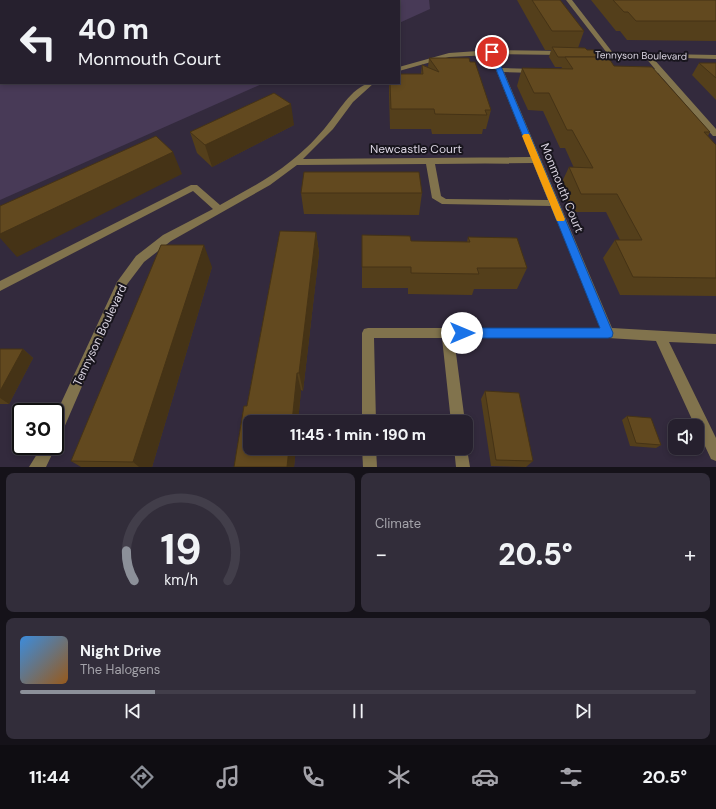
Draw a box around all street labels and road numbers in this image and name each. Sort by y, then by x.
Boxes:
street label: Tennyson Boulevard [595,48,687,63]
street label: Newcastle Court [370,141,462,157]
street label: Monmouth Court [537,141,587,235]
street label: Tennyson Boulevard [69,282,131,388]

